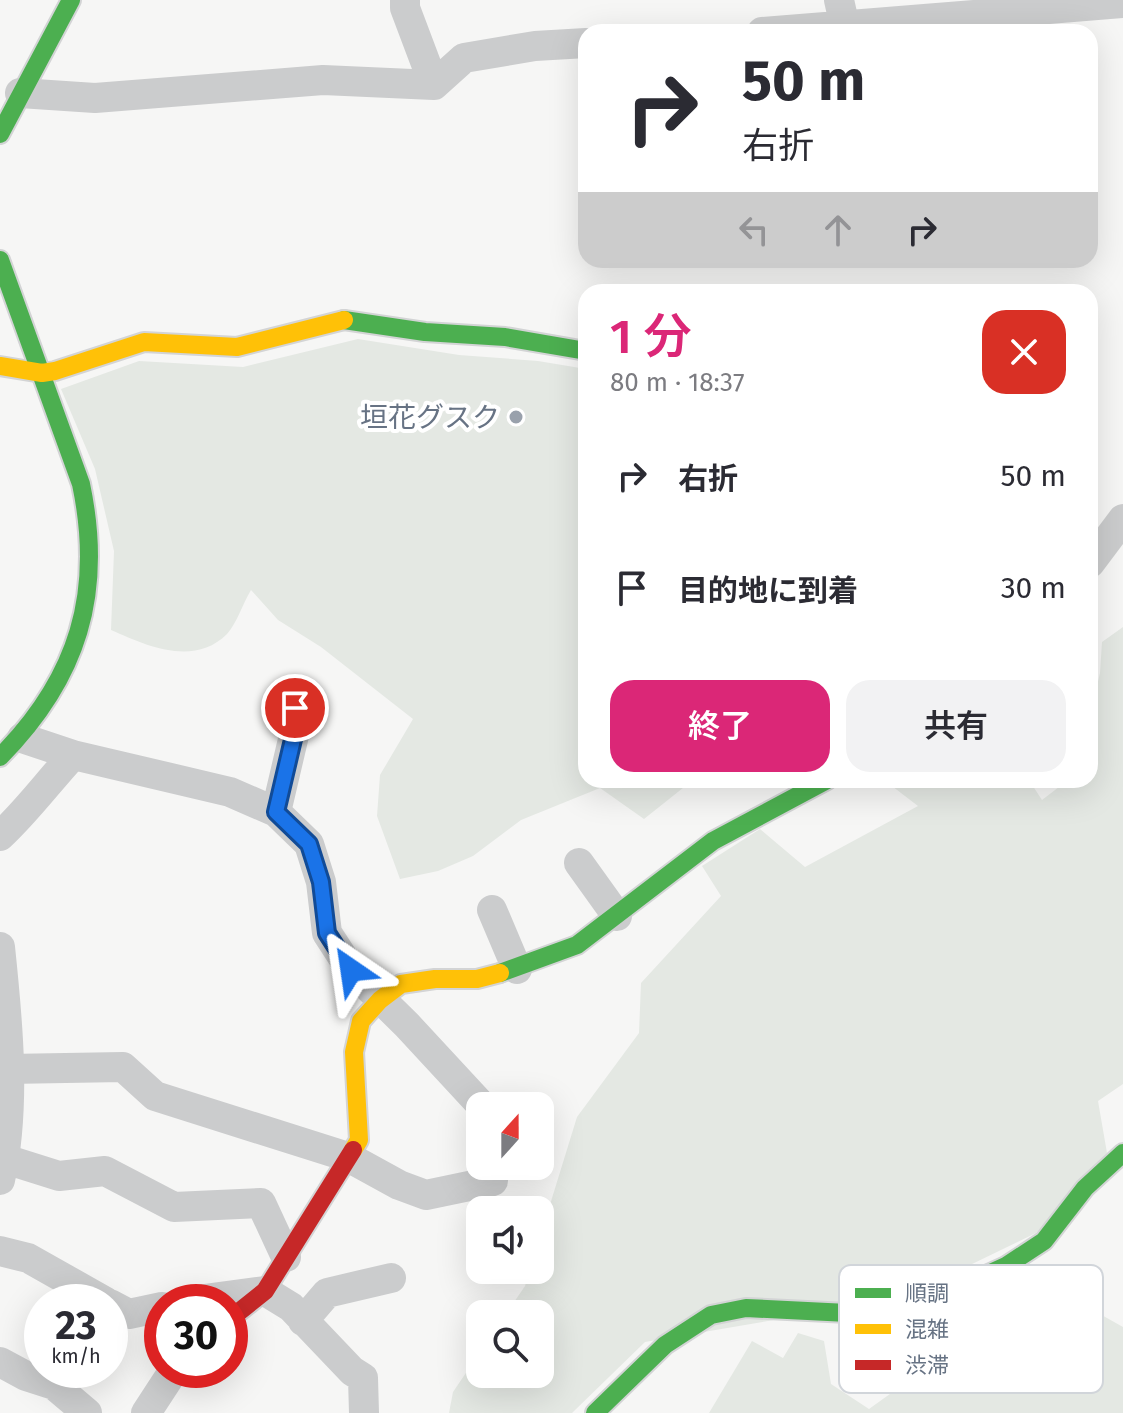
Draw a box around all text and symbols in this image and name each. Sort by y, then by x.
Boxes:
text: 50 m [742,48,865,115]
icon: right [610,56,714,160]
text: 右折 [742,124,814,168]
icon: left [732,208,776,252]
icon: ahead [816,208,860,252]
icon: right [900,208,944,252]
text: 1 分 [610,308,692,366]
button: close [982,310,1066,394]
text: 80 m · 18:37 [610,367,744,398]
place label: 垣花グスク [360,401,500,434]
marker: 垣花グスク [507,408,525,426]
icon: right [610,454,654,498]
text: 50 m [1001,458,1066,494]
text: 右折 [678,461,738,497]
icon: arrive [610,566,654,610]
text: 30 m [1001,570,1066,606]
text: 目的地に到着 [678,573,858,609]
pin [261,674,329,742]
button: 終了 [610,680,830,772]
button: 共有 [846,680,1066,772]
icon: arrive [273,686,317,730]
position arrow [309,928,393,1012]
north arrow [466,1092,554,1180]
map controls [466,1092,554,1388]
button: sound [466,1196,554,1284]
legend [839,1265,1103,1393]
text: 順調 [905,1280,949,1307]
speed limit sign: 30 [144,1284,248,1388]
button: search [466,1300,554,1388]
text: 23 [55,1302,97,1350]
text: 混雑 [905,1316,949,1343]
text: km/h [51,1344,101,1368]
text: 渋滞 [905,1352,949,1379]

